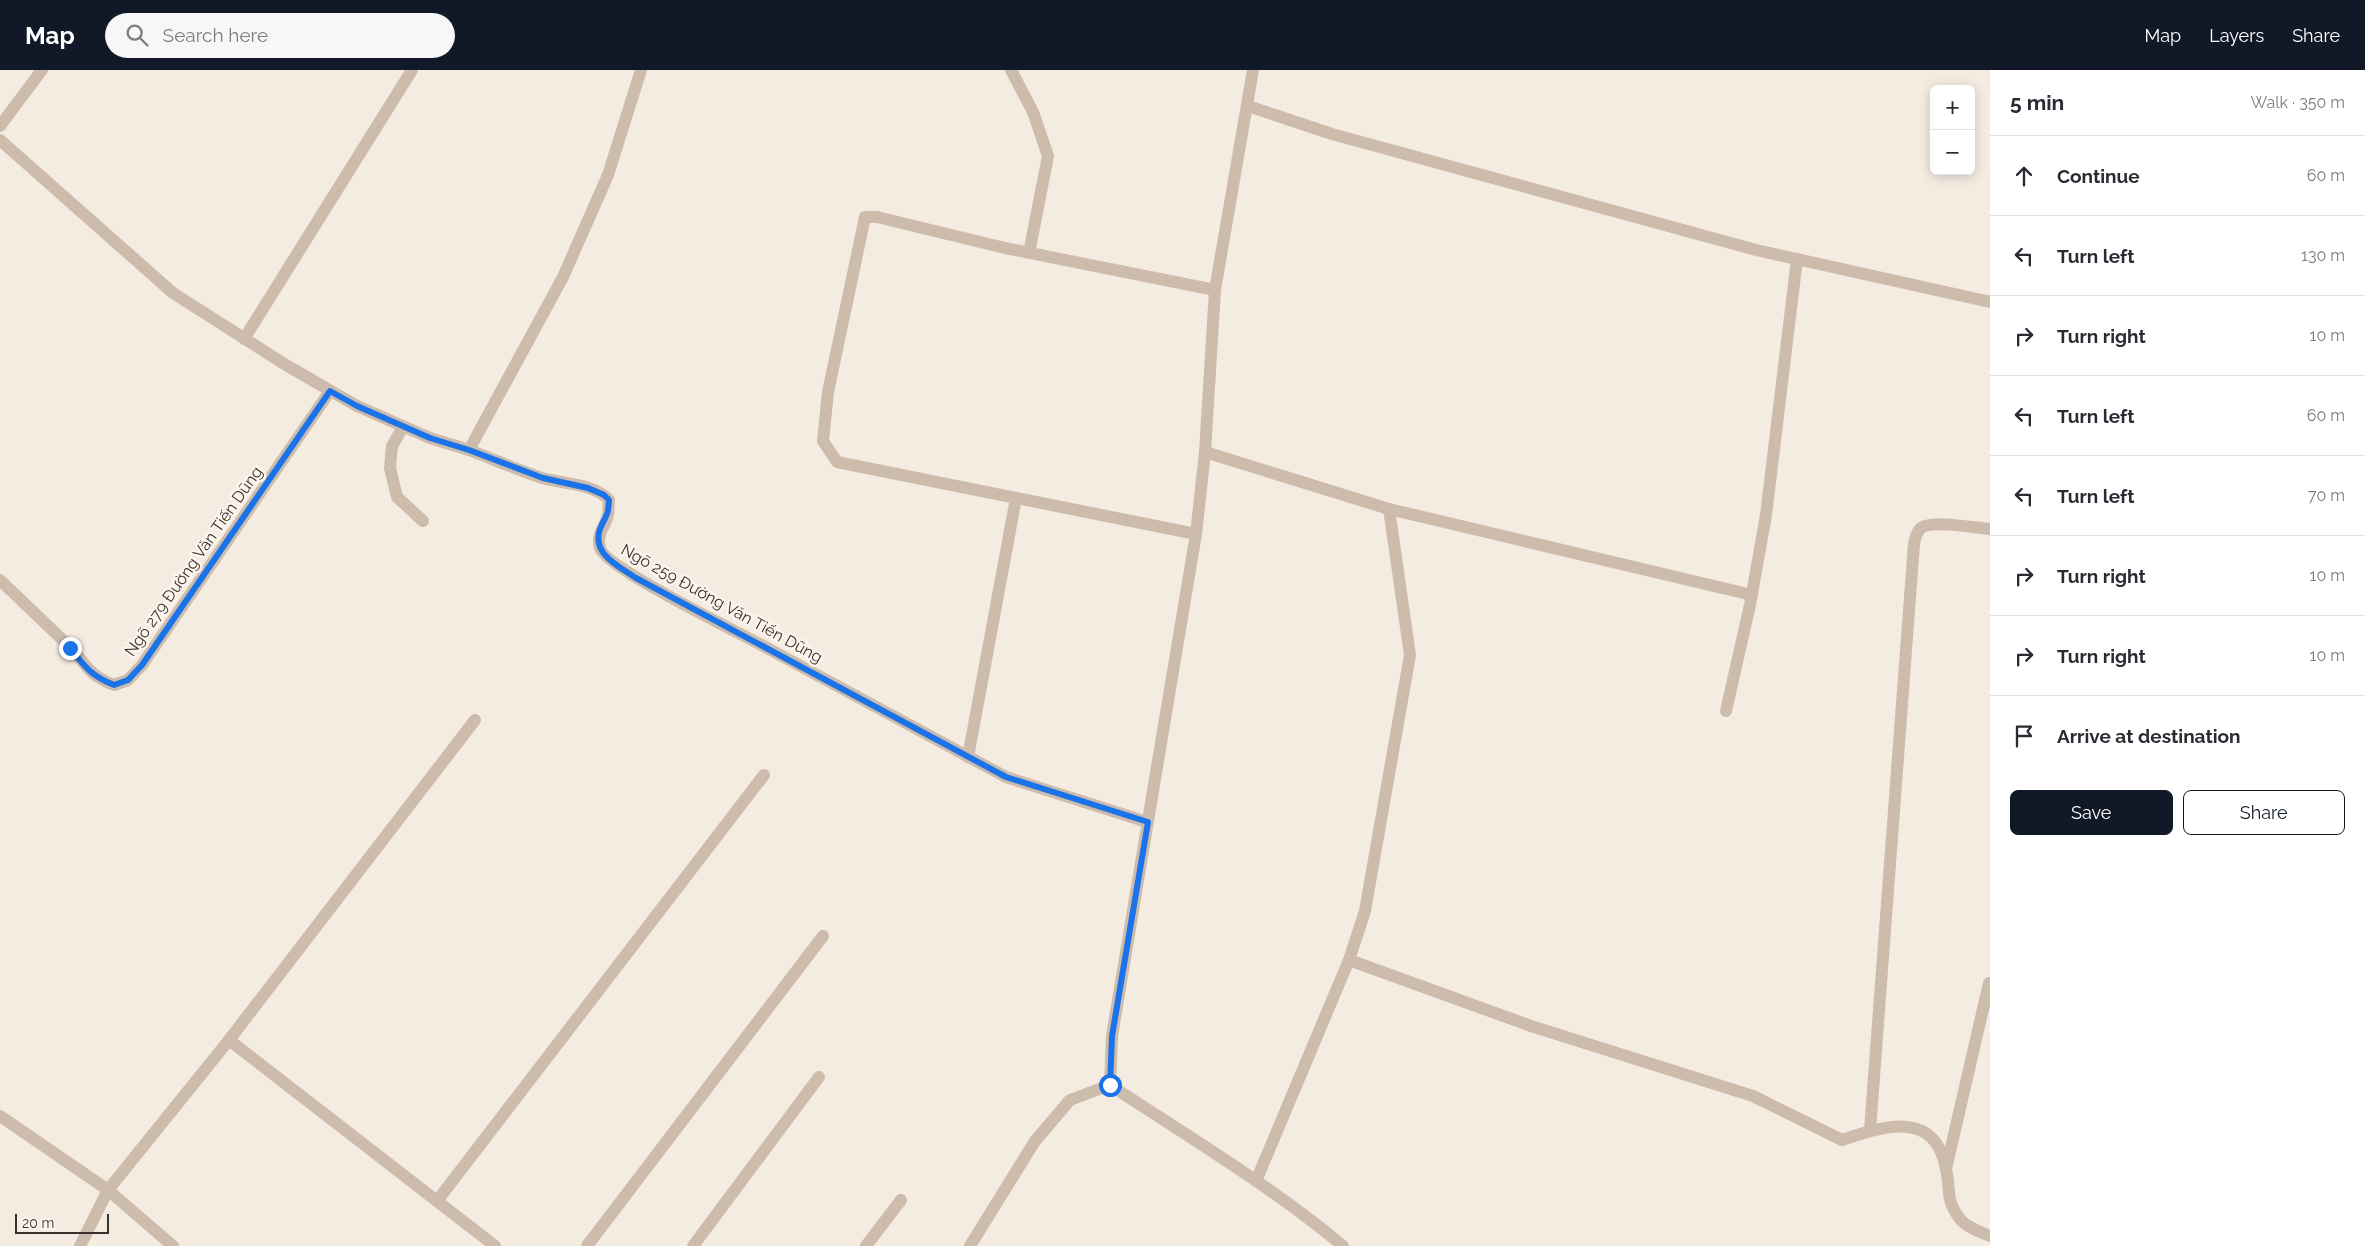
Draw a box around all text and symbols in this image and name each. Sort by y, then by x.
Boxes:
search box [105,13,455,58]
text: Map [25,21,75,50]
icon: search [123,21,151,49]
text: Search here [163,24,268,46]
text: Map [2145,25,2181,46]
text: Layers [2209,25,2264,46]
text: Share [2292,25,2340,46]
map controls [1930,85,1975,175]
button: + [1930,85,1975,130]
text: 5 min [2010,90,2064,115]
text: Walk · 350 m [2251,93,2345,112]
button: − [1930,130,1975,175]
icon: ahead [2010,162,2038,190]
text: Continue [2057,165,2140,187]
text: 60 m [2307,166,2345,185]
icon: left [2010,242,2038,270]
text: Turn left [2057,245,2134,267]
text: 130 m [2301,246,2345,265]
icon: right [2010,322,2038,350]
text: Turn right [2057,325,2146,347]
text: 10 m [2310,326,2345,345]
icon: left [2010,402,2038,430]
text: Turn left [2057,405,2134,427]
text: 60 m [2307,406,2345,425]
street label: Ngõ 279 Đường Văn Tiến Dũng [120,463,266,660]
icon: left [2010,482,2038,510]
text: Turn left [2057,485,2134,507]
text: 70 m [2308,486,2345,505]
street label: Ngõ 259 Đường Văn Tiến Dũng [618,540,826,667]
icon: right [2010,562,2038,590]
text: Turn right [2057,565,2146,587]
text: 10 m [2310,566,2345,585]
route end [59,637,82,660]
icon: right [2010,642,2038,670]
text: Turn right [2057,645,2146,667]
text: 10 m [2310,646,2345,665]
icon: arrive [2010,722,2038,750]
text: Arrive at destination [2057,725,2241,747]
button: Save [2010,790,2173,835]
button: Share [2183,790,2345,835]
route start [1099,1074,1122,1097]
scale bar [15,1211,109,1234]
text: 20 m [22,1215,54,1231]

